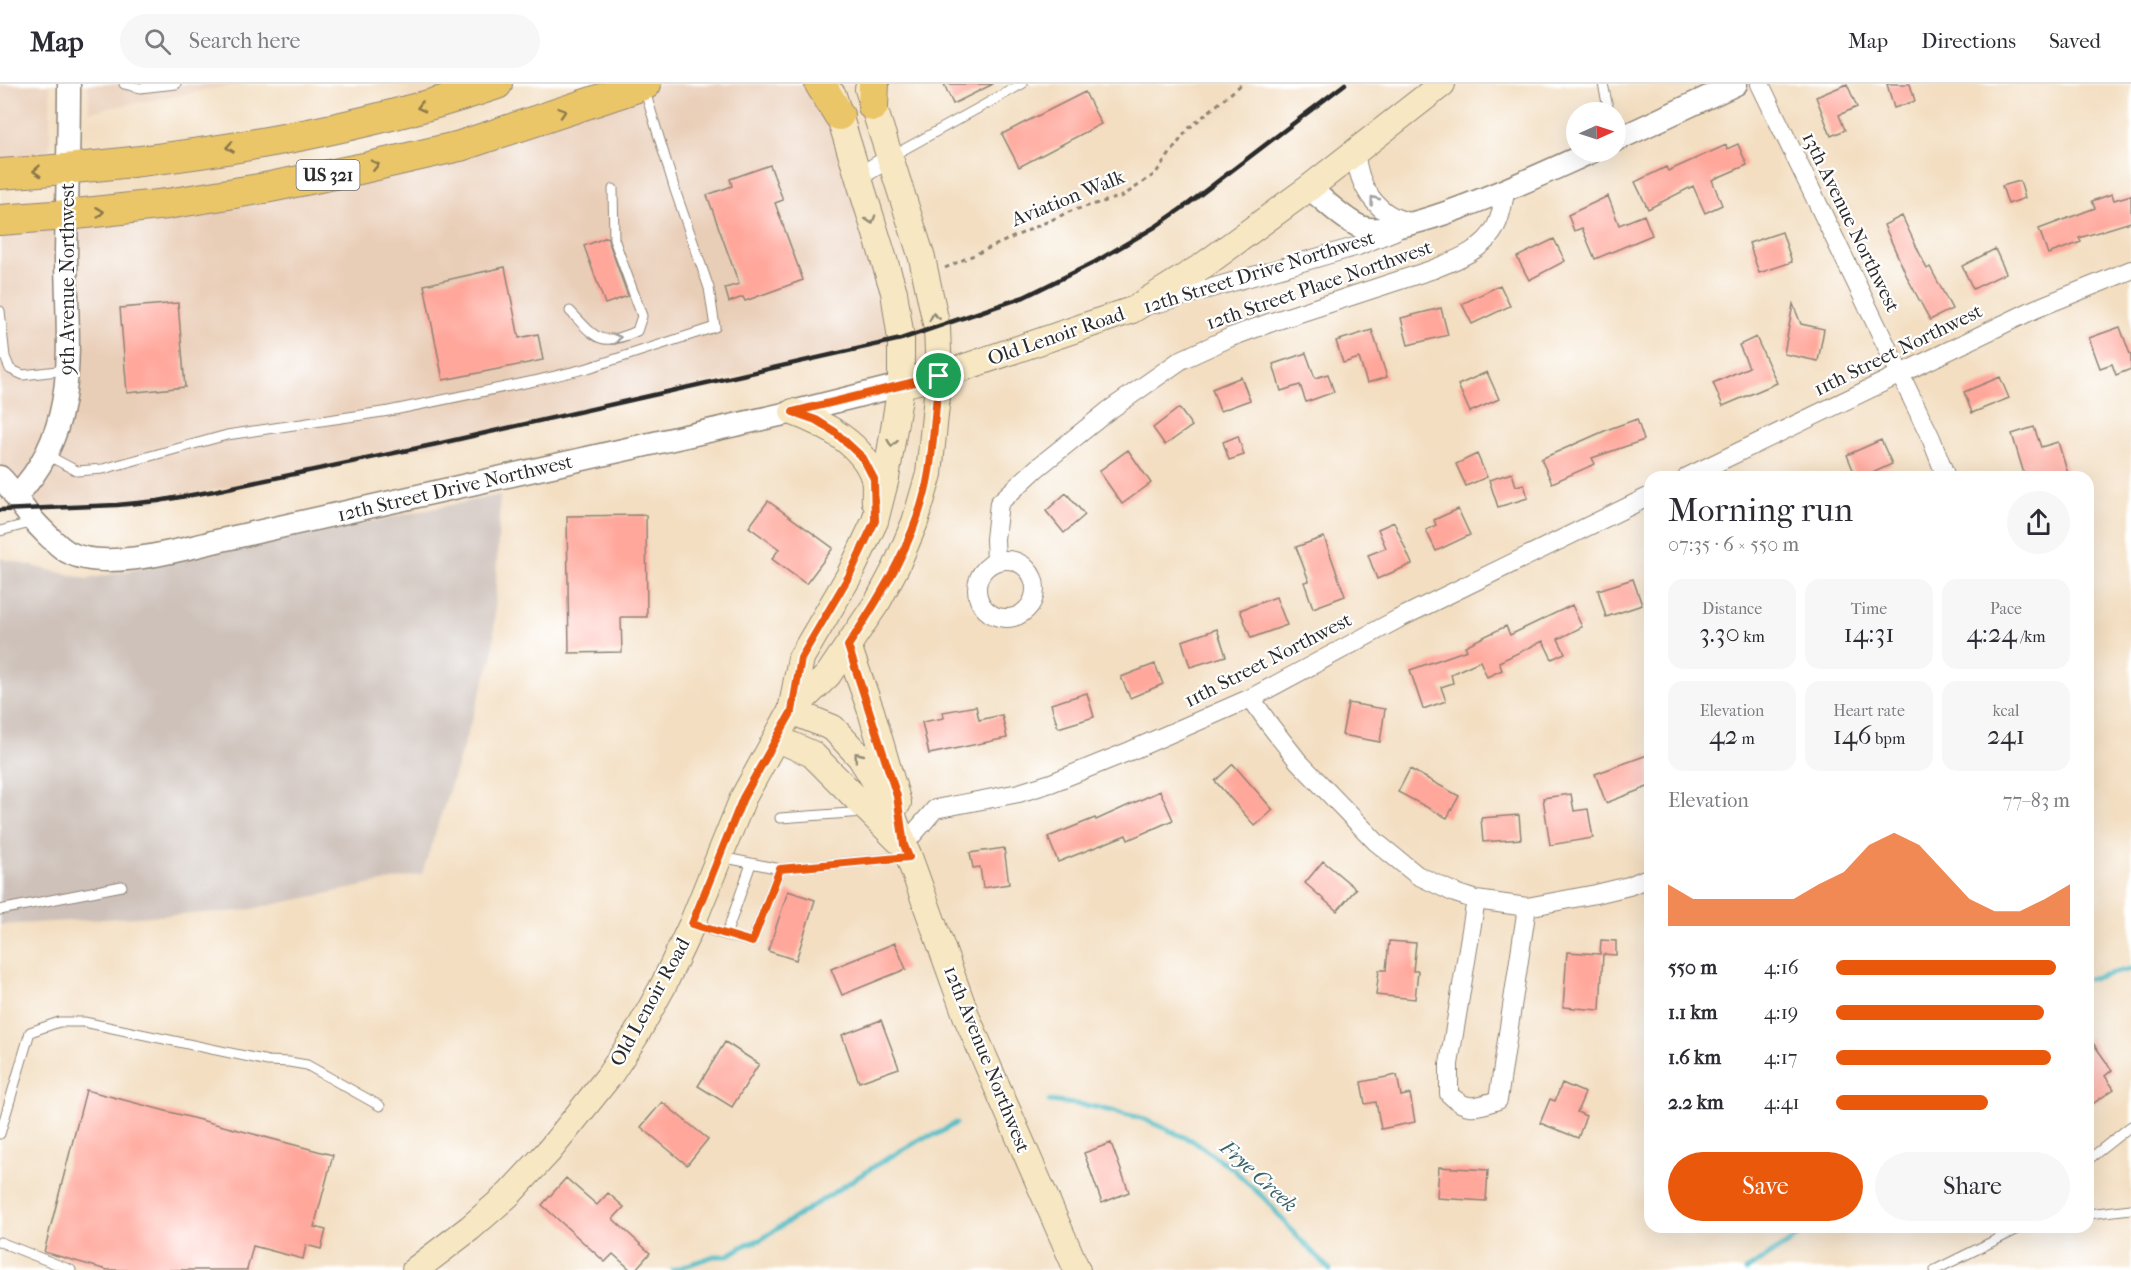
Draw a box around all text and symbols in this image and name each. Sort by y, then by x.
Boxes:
search box [120,14,540,68]
text: Map [30,25,84,58]
icon: search [141,25,174,58]
text: Search here [189,28,300,54]
text: Map [1848,29,1888,53]
text: Directions [1921,29,2016,53]
text: Saved [2049,29,2101,53]
one-way arrow [416,99,426,112]
north arrow [1566,102,1626,162]
map controls [1566,102,1626,162]
one-way arrow [556,107,567,119]
street label: 13th Avenue Northwest [1797,128,1905,316]
one-way arrow [226,141,235,153]
road number: US 321 [296,160,360,190]
one-way arrow [370,160,380,173]
one-way arrow [33,165,42,178]
street label: Aviation Walk [1007,165,1129,231]
street label: 9th Avenue Northwest [56,183,79,375]
one-way arrow [1370,196,1381,207]
one-way arrow [96,206,105,218]
one-way arrow [864,214,876,225]
street label: 12th Street Drive Northwest [1141,226,1377,318]
street label: 12th Street Place Northwest [1203,235,1435,335]
street label: 11th Street Northwest [1810,299,1986,401]
street label: Old Lenoir Road [985,301,1128,370]
one-way arrow [928,313,941,323]
one-way arrow [612,332,622,345]
pin [913,350,964,401]
icon: arrive [922,359,955,392]
one-way arrow [887,438,899,448]
street label: 12th Street Drive Northwest [335,450,575,526]
text: Morning run [1668,491,1853,530]
button: share [2007,491,2070,554]
text: 07:35 · 6 × 550 m [1668,533,1799,556]
text: Distance [1702,599,1762,618]
text: Time [1851,599,1887,618]
text: Pace [1990,599,2022,618]
street label: 11th Street Northwest [1181,608,1355,712]
text: 3.30 [1699,618,1740,649]
text: 14:31 [1844,618,1894,649]
text: 4:24 [1966,618,2017,649]
text: km [1740,627,1765,646]
text: /km [2017,627,2046,646]
text: Elevation [1700,701,1764,720]
text: Heart rate [1833,701,1905,720]
text: kcal [1993,701,2019,720]
text: 42 [1709,720,1738,751]
text: 146 [1833,720,1872,751]
text: 241 [1987,720,2025,751]
text: m [1738,729,1755,748]
text: bpm [1872,729,1905,748]
one-way arrow [854,752,865,763]
text: Elevation [1668,789,1749,812]
text: 77–83 m [2003,789,2070,812]
street label: Old Lenoir Road [605,933,695,1070]
text: 550 m [1668,956,1717,979]
text: 4:16 [1764,956,1799,979]
street label: 12th Avenue Northwest [939,962,1035,1156]
text: 1.1 km [1668,1001,1717,1024]
text: 4:19 [1764,1001,1798,1024]
text: 1.6 km [1668,1046,1721,1069]
text: 4:17 [1764,1046,1797,1069]
text: 2.2 km [1668,1091,1724,1114]
text: 4:41 [1764,1091,1800,1114]
water label: Frye Creek [1215,1135,1302,1217]
button: Save [1668,1152,1863,1221]
button: Share [1875,1152,2070,1221]

